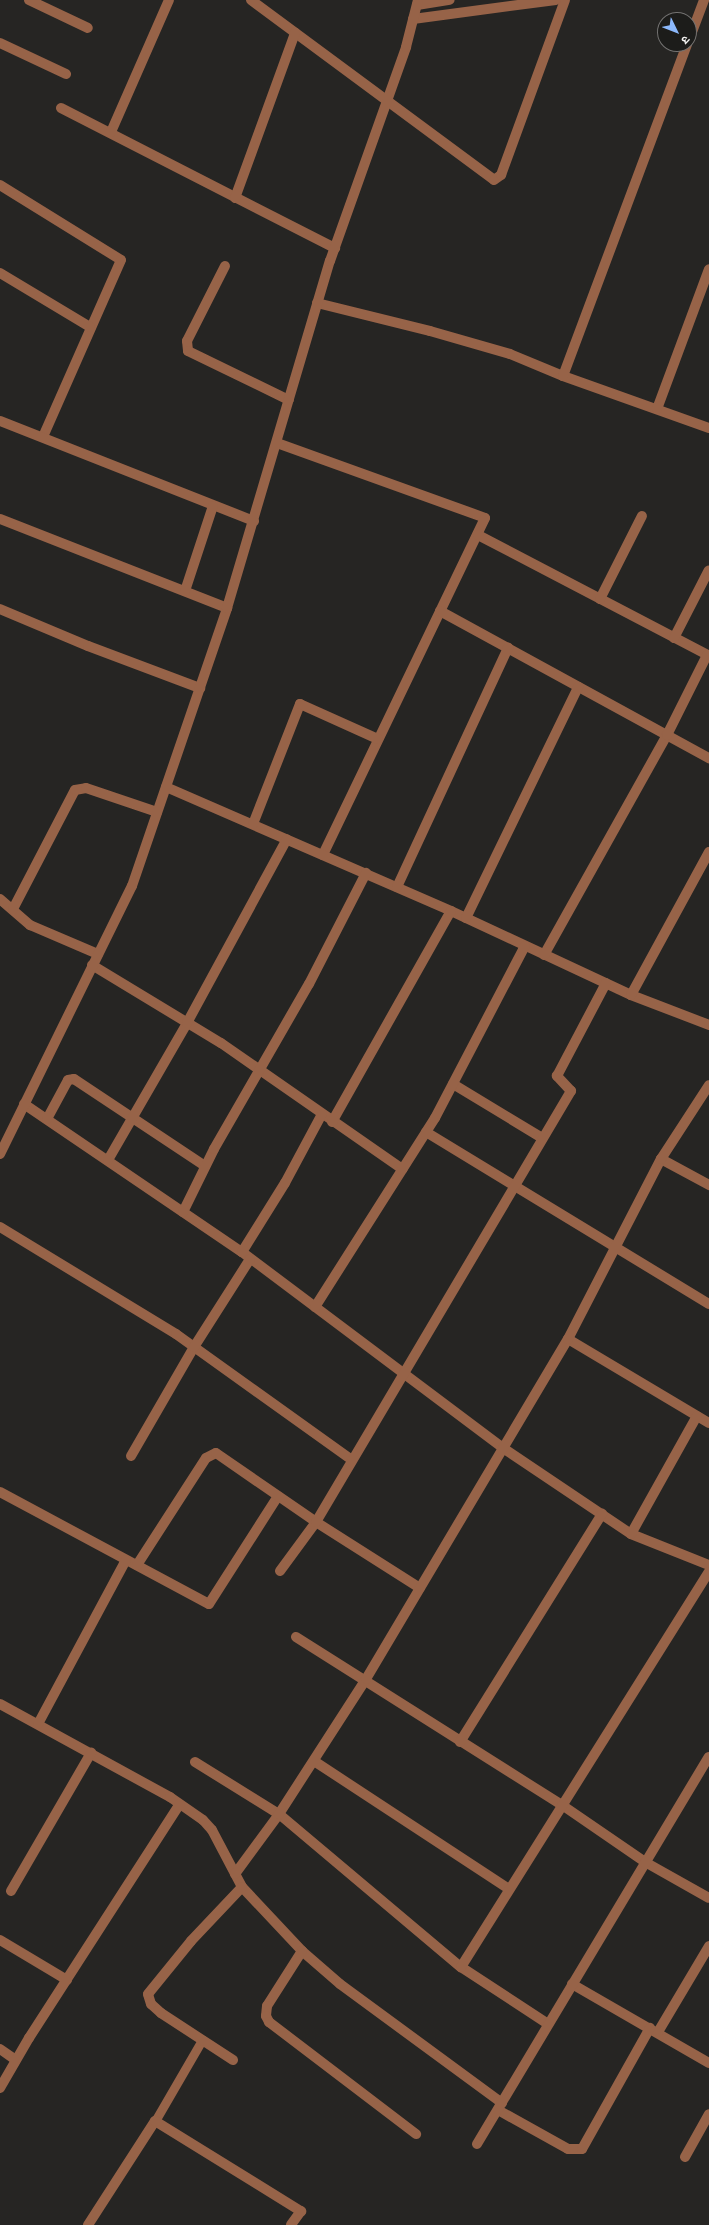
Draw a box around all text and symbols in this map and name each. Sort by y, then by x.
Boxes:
north arrow [657,12,697,52]
text: उ [679,34,692,46]

